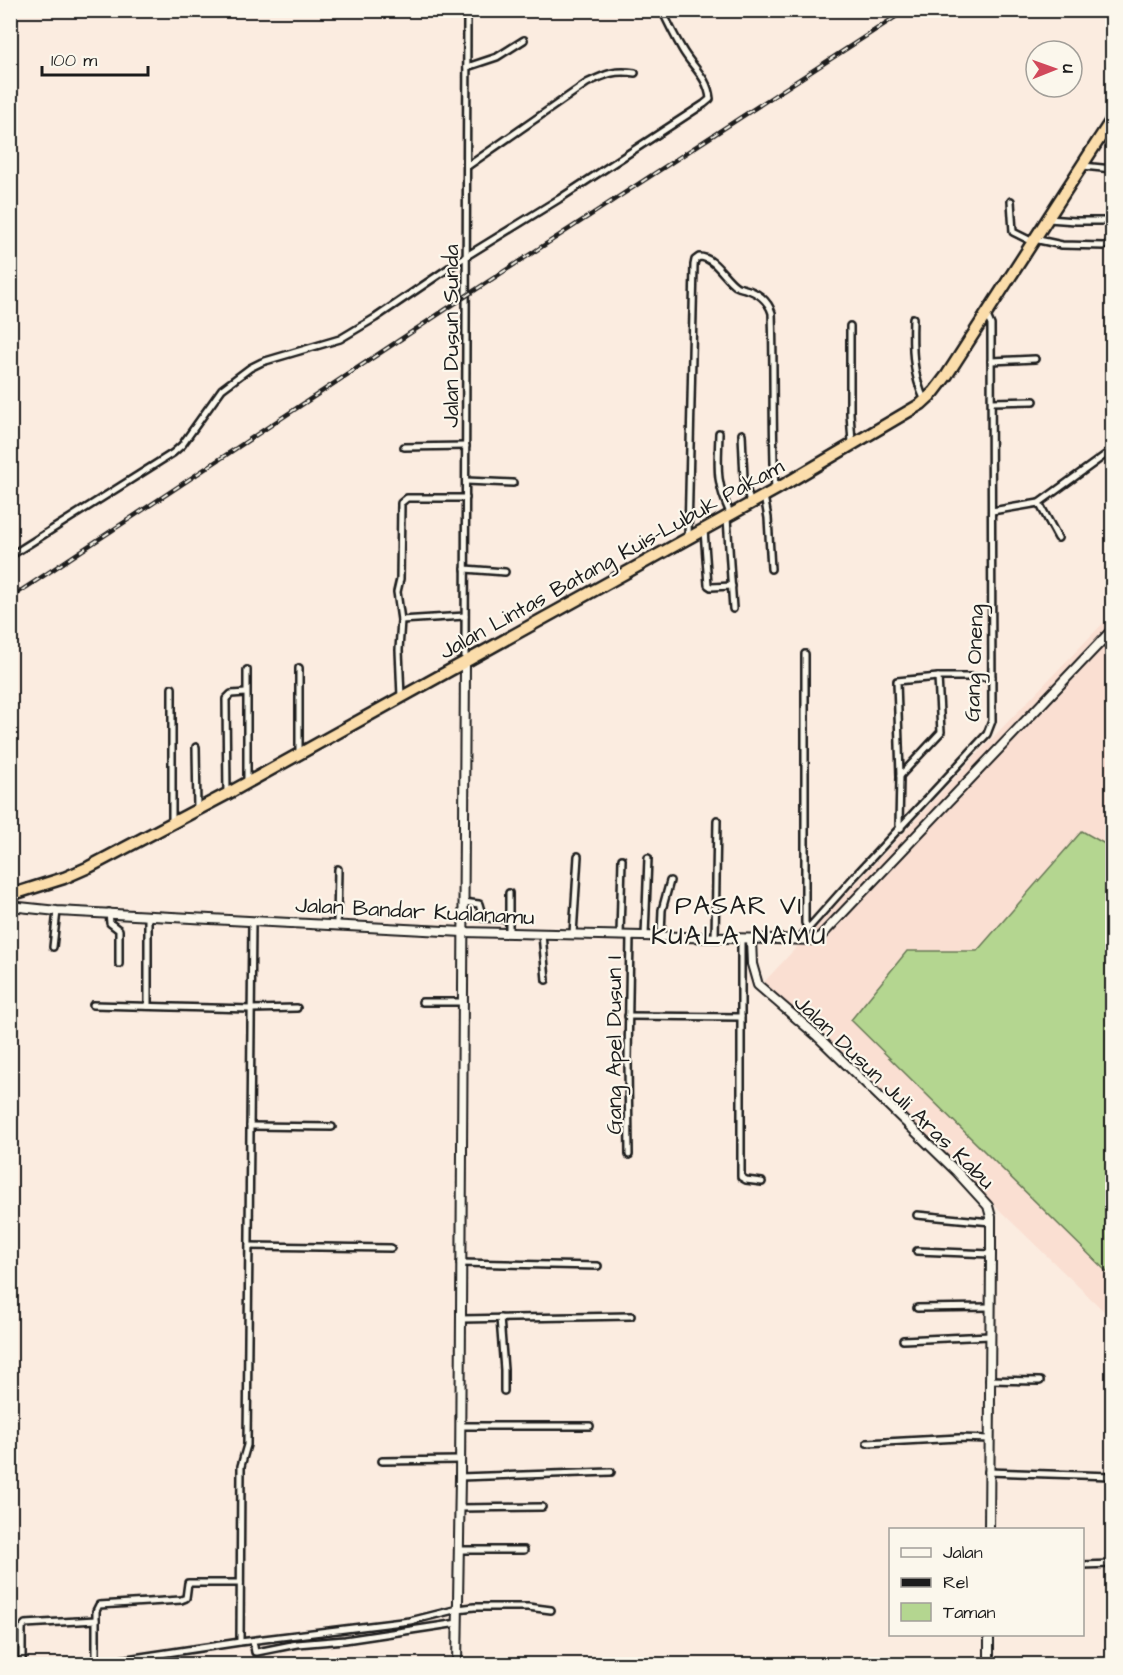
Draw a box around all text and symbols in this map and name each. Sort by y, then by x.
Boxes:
scale bar [42,39,148,77]
north arrow [1024,39,1084,99]
text: 100 m [51,48,97,73]
text: U [1057,64,1079,73]
street label: Jalan Dusun Sunda [436,244,467,428]
street label: Jalan Lintas Batang Kuis–Lubuk Pakam [434,451,790,668]
street label: Gang Oneng [957,604,993,722]
district label: PASAR VI KUALA NAMU [651,888,827,954]
street label: Jalan Bandar Kualanamu [295,890,535,933]
street label: Gang Apel Dusun I [599,956,631,1134]
street label: Jalan Dusun Juli Aras Kabu [787,988,1001,1196]
legend [889,1528,1084,1636]
text: Jalan [943,1540,983,1565]
text: Rel [943,1570,969,1595]
text: Taman [943,1600,996,1625]

